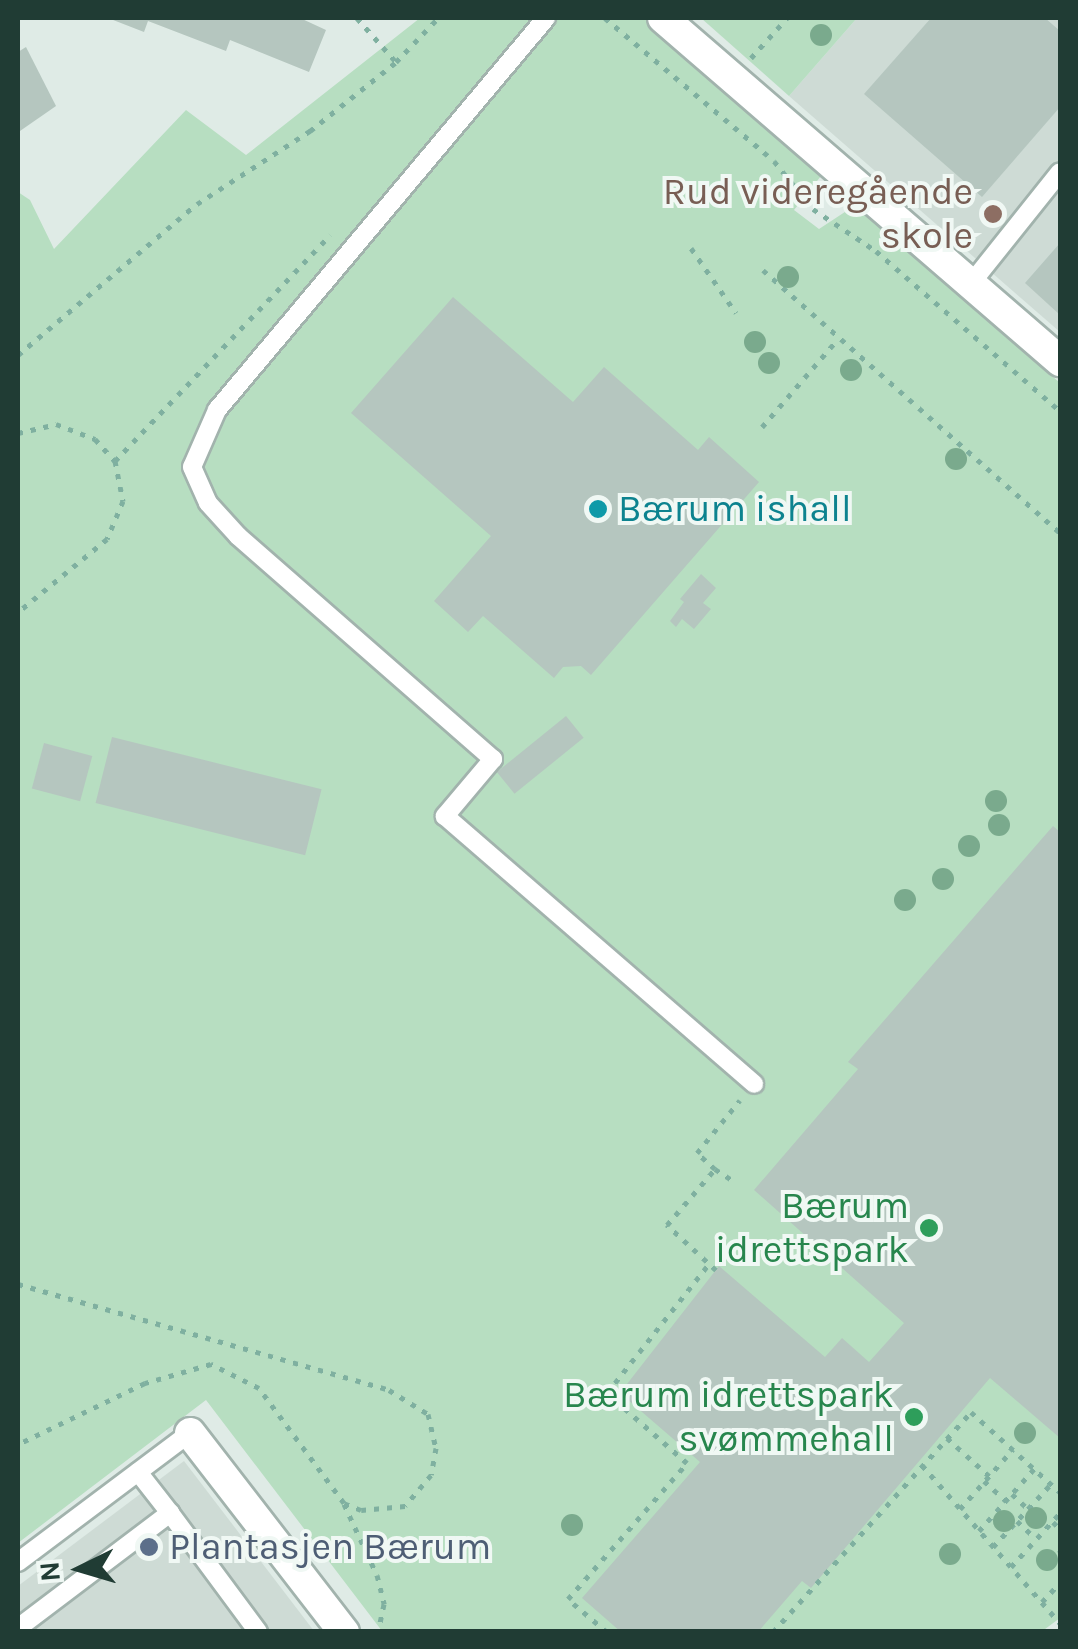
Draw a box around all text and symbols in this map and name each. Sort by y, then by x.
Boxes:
place label: Rud videregående skole [663,169,973,258]
marker: Rud videregående skole [982,203,1004,225]
place label: Bærum ishall [618,486,852,532]
marker: Bærum ishall [587,498,609,520]
place label: Bærum idrettspark [715,1183,909,1272]
marker: Bærum idrettspark [918,1217,940,1239]
place label: Bærum idrettspark svømmehall [563,1372,894,1462]
marker: Bærum idrettspark svømmehall [903,1406,925,1428]
north arrow [30,1519,130,1619]
place label: Plantasjen Bærum [169,1524,491,1570]
marker: Plantasjen Bærum [138,1536,160,1558]
text: N [32,1560,67,1583]

